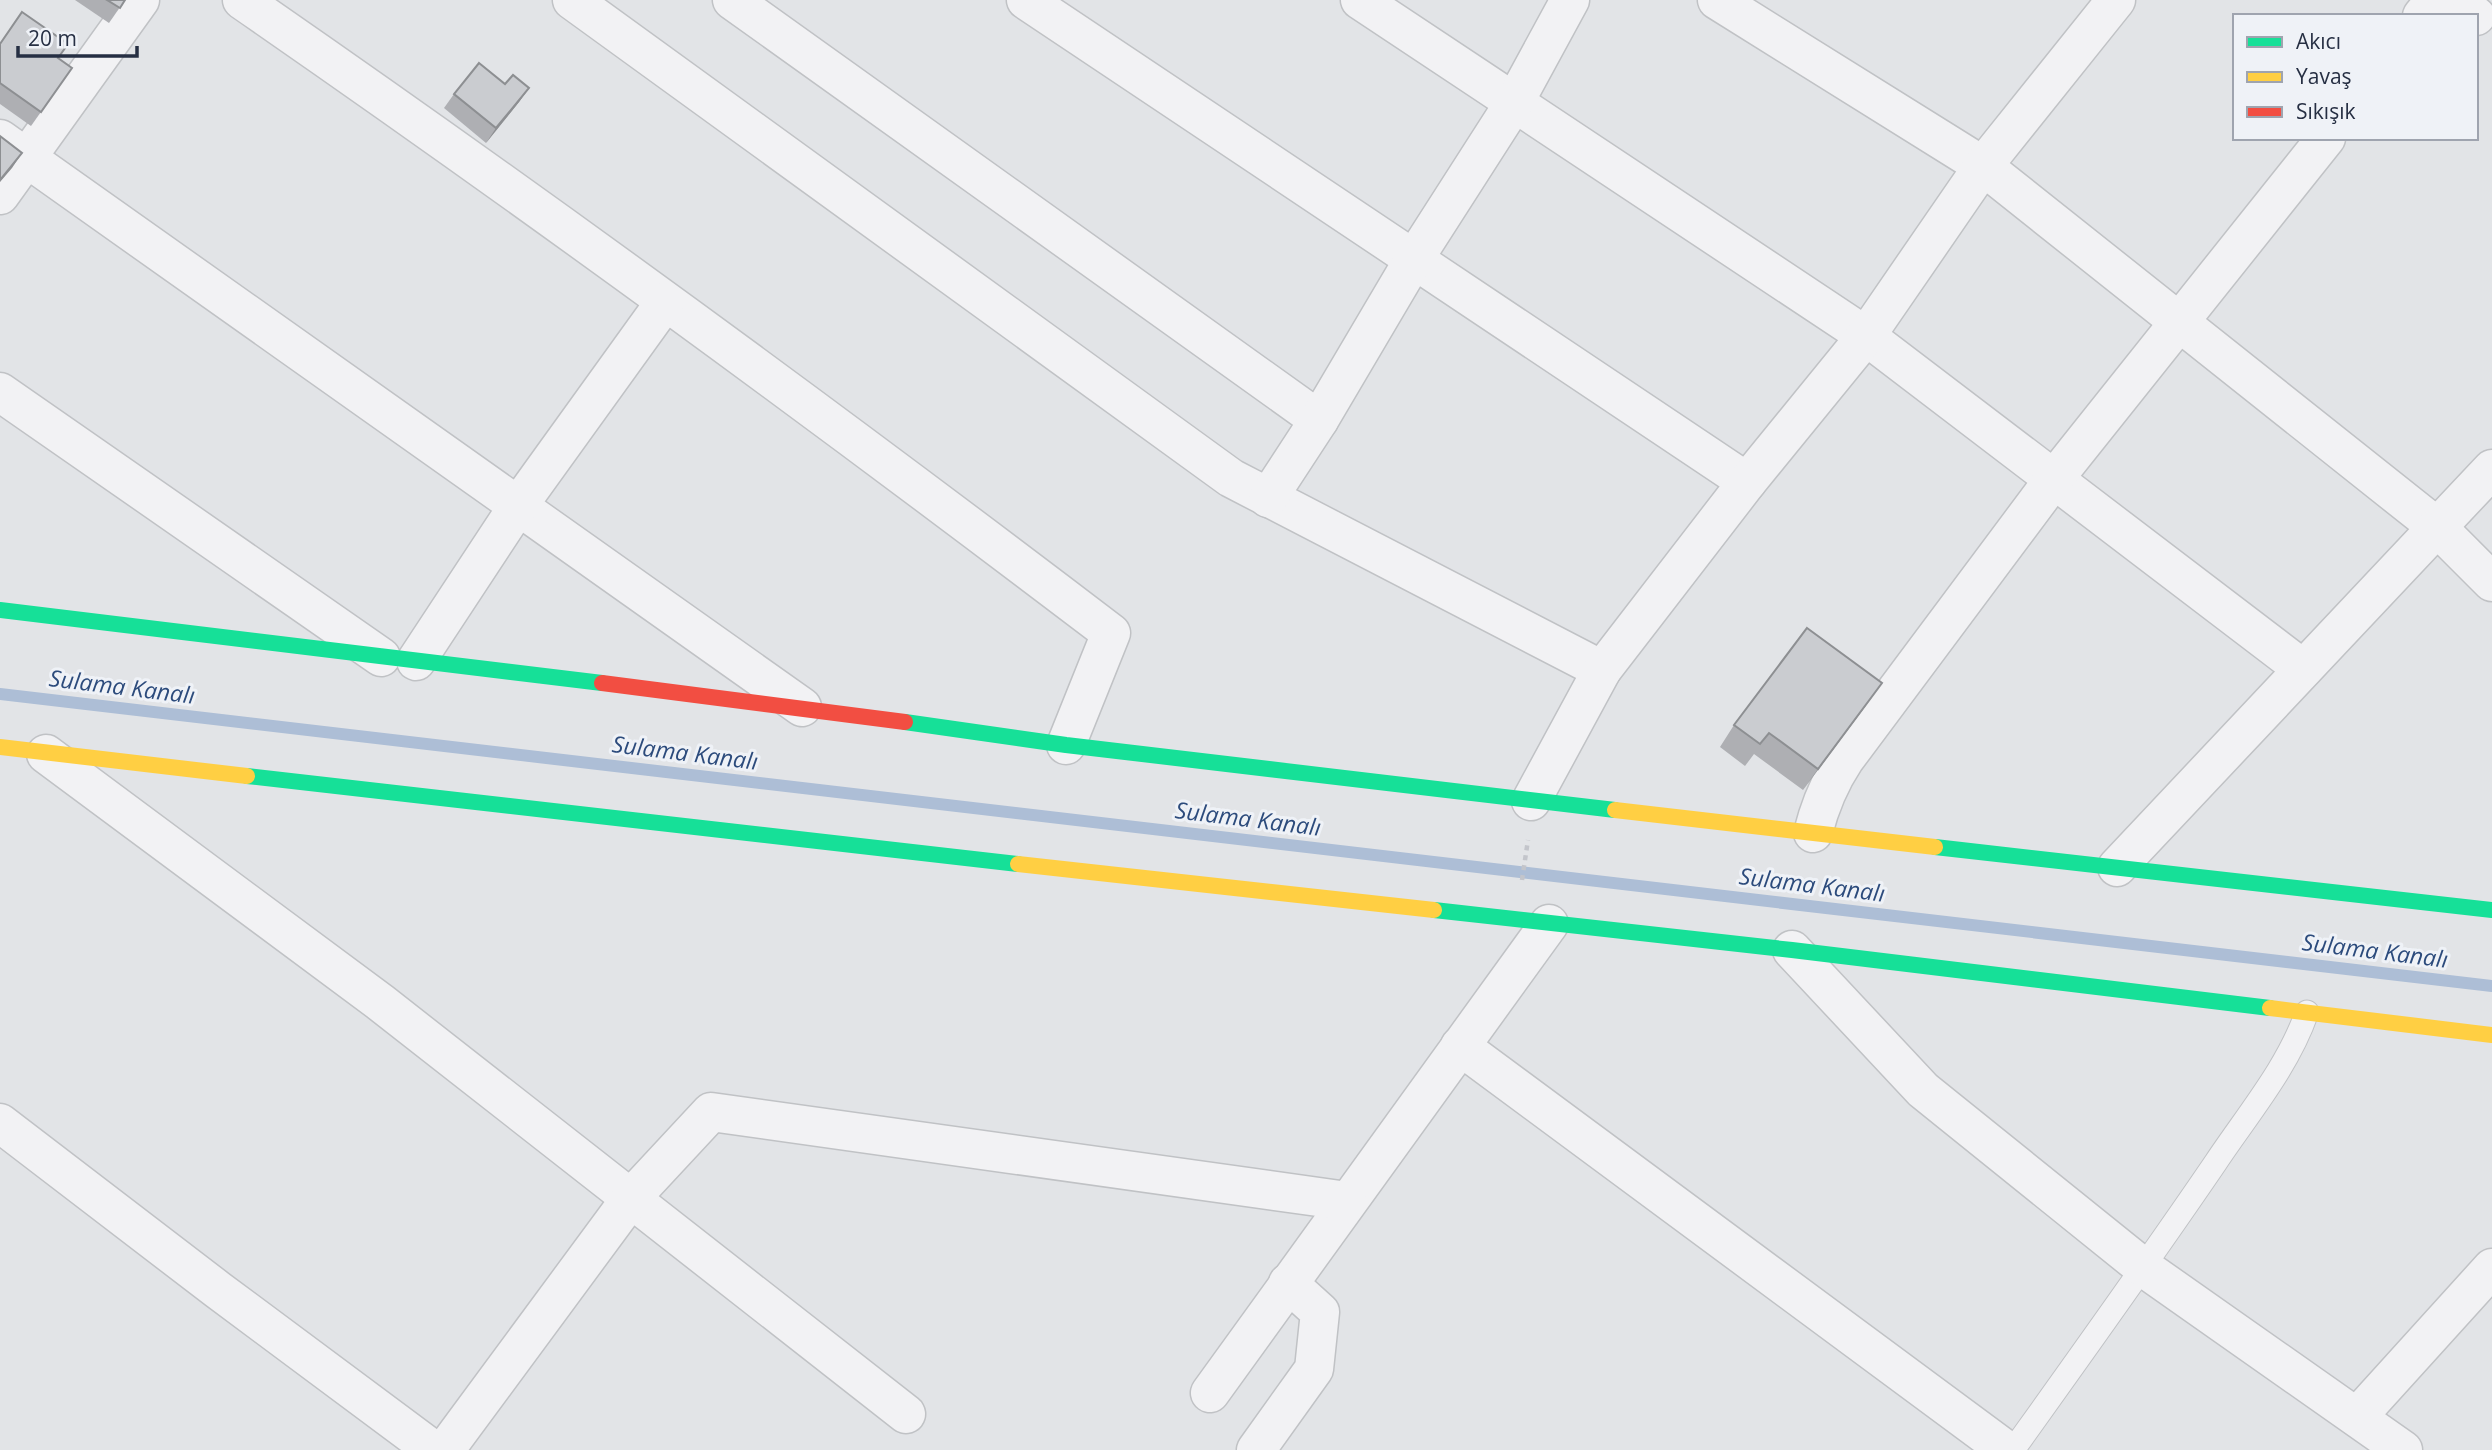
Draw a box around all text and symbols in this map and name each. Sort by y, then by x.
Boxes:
scale bar [18,14,136,58]
legend [2233,14,2478,140]
text: 20 m [28,24,77,52]
text: Akıcı [2296,27,2341,55]
text: Yavaş [2296,62,2352,90]
text: Sıkışık [2296,97,2356,125]
water label: Sulama Kanalı [47,661,197,711]
water label: Sulama Kanalı [610,727,760,777]
water label: Sulama Kanalı [1173,793,1323,843]
water label: Sulama Kanalı [1737,859,1887,909]
water label: Sulama Kanalı [2300,925,2450,975]

